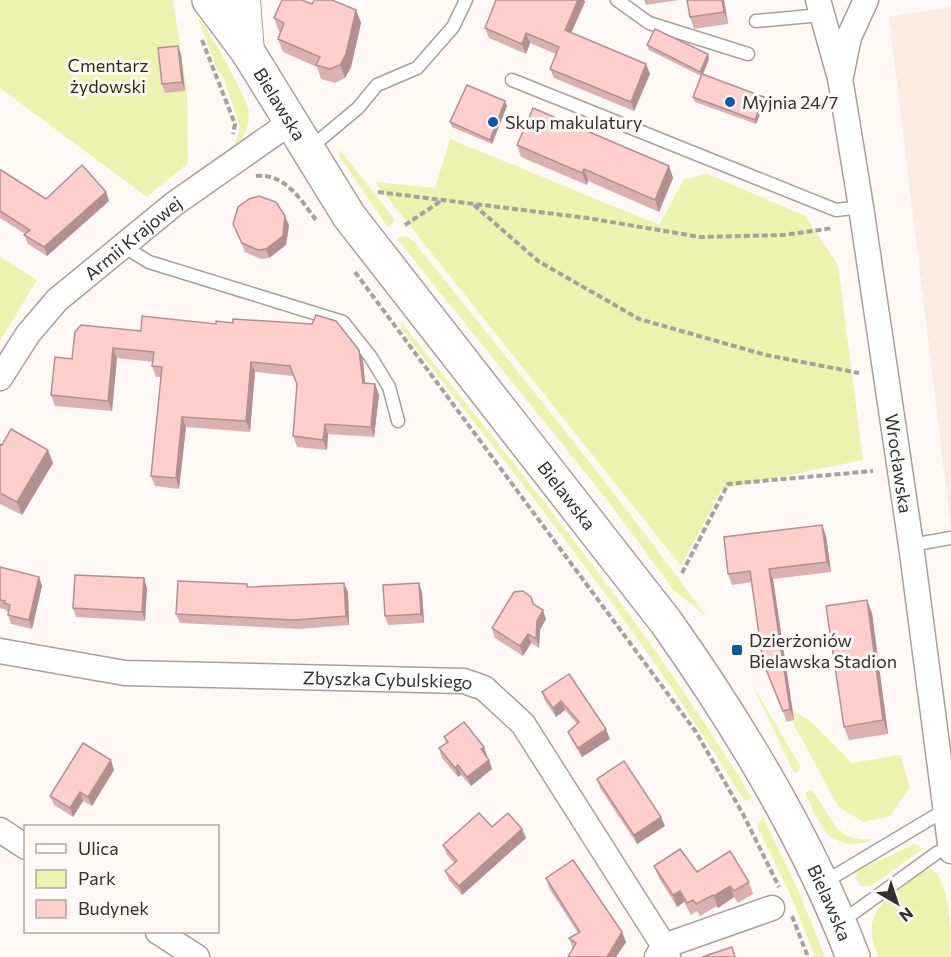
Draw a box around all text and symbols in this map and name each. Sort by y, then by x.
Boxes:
park label: Cmentarz żydowski [68,54,148,97]
street label: Bielawska [249,64,311,144]
place label: Myjnia 24/7 [742,91,838,113]
marker: Myjnia 24/7 [723,95,737,109]
place label: Skup makulatury [505,111,642,133]
marker: Skup makulatury [486,115,500,129]
street label: Armii Krajowej [80,191,186,284]
street label: Wrocławska [881,412,917,515]
street label: Bielawska [533,457,601,534]
place label: Dzierżoniów Bielawska Stadion [749,629,897,672]
marker: Dzierżoniów Bielawska Stadion [730,643,744,657]
street label: Zbyszka Cybulskiego [302,666,476,694]
legend [24,825,219,933]
text: Ulica [78,837,119,859]
street label: Bielawska [803,861,856,944]
text: Park [78,867,116,889]
north arrow [867,873,927,933]
text: Budynek [78,897,149,919]
text: N [896,904,917,926]

